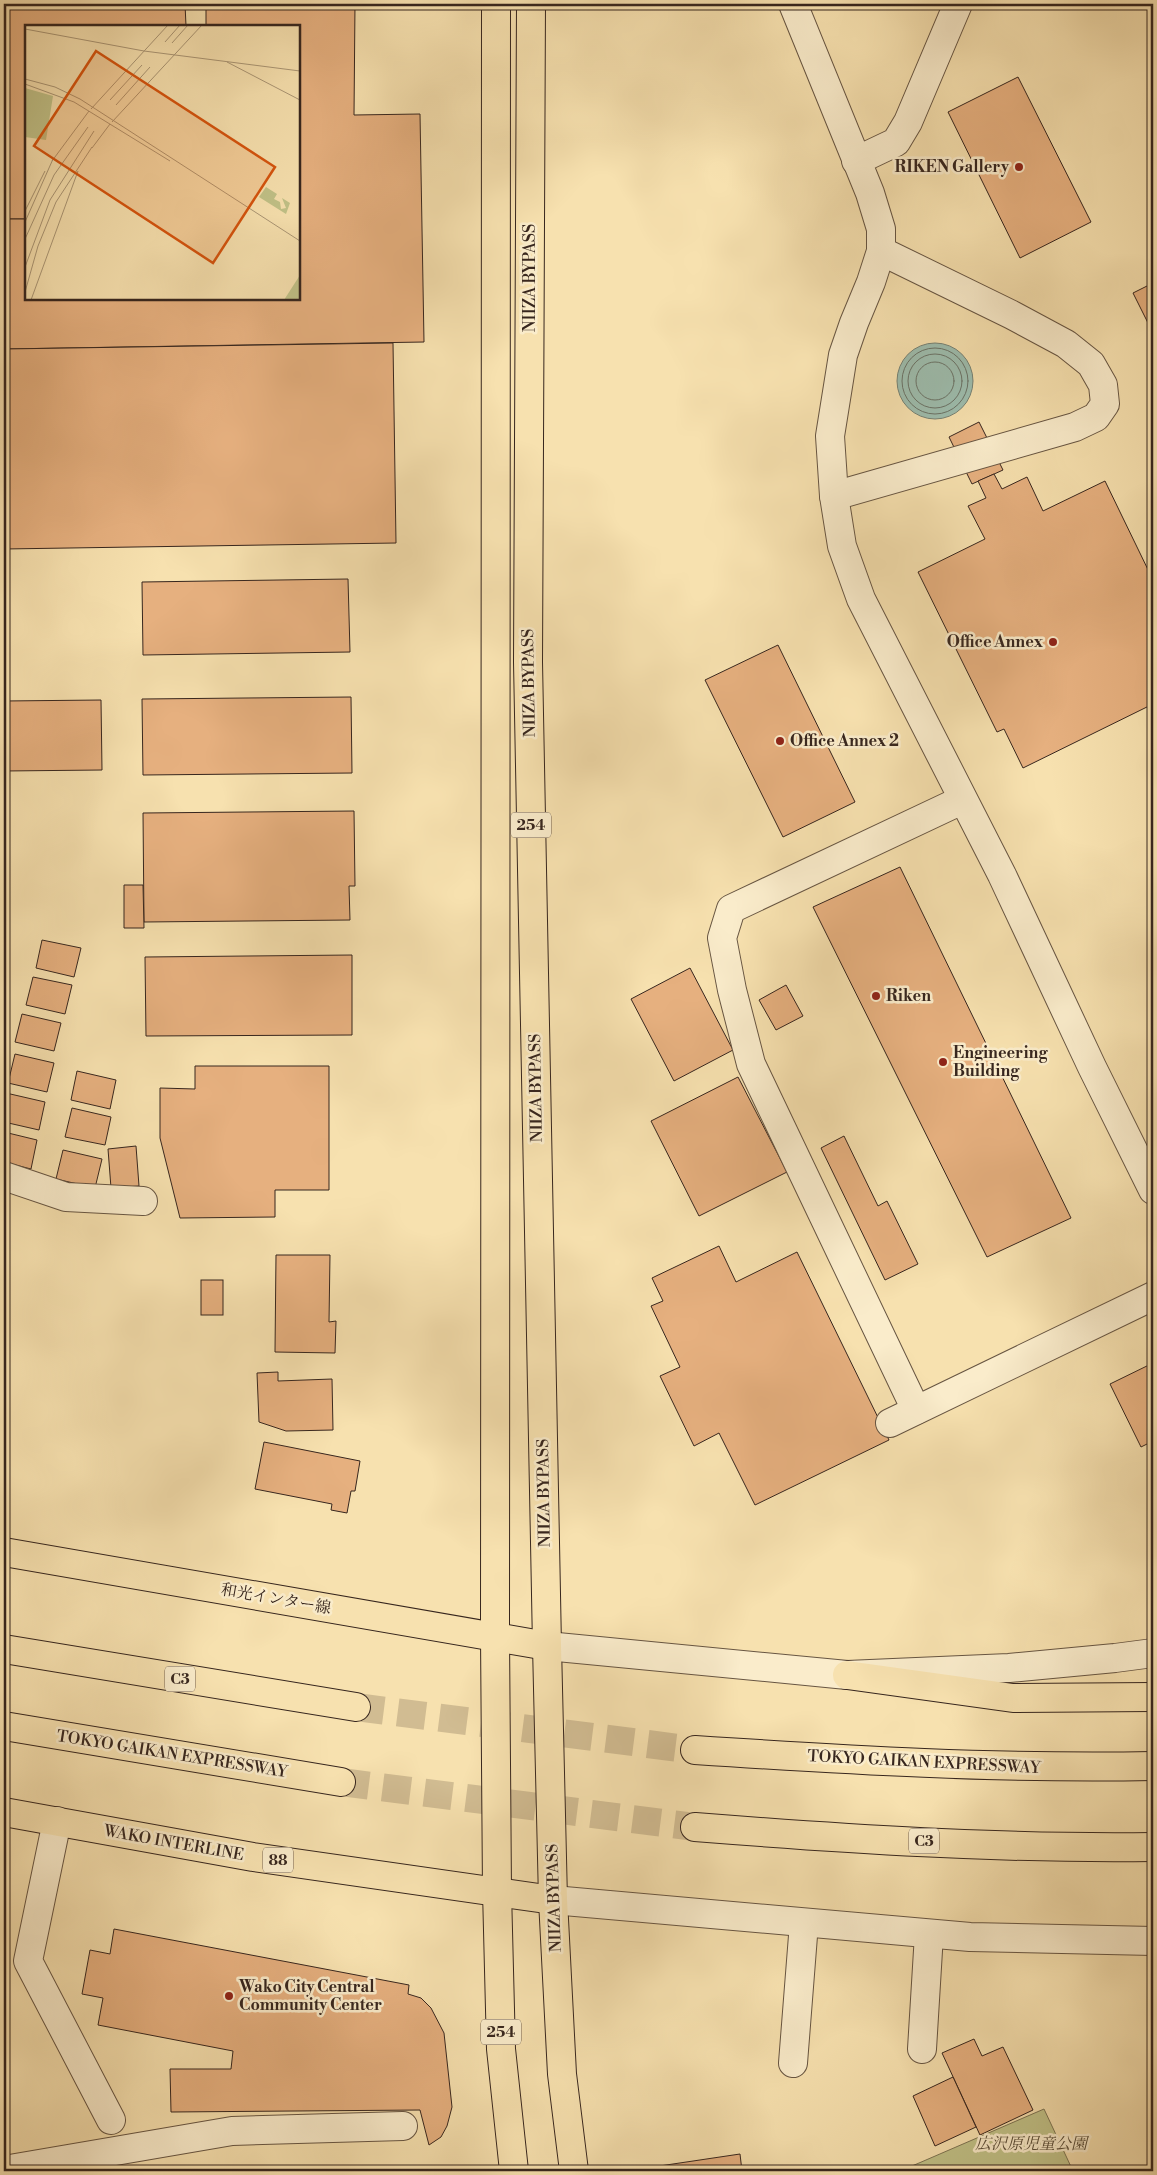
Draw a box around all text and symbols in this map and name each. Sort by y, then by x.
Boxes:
inset map [25,25,300,300]
place label: RIKEN Gallery [895,157,1010,177]
marker: RIKEN Gallery [1013,161,1025,173]
street label: NIIZA BYPASS [520,224,540,332]
street label: NIIZA BYPASS [518,629,540,737]
place label: Office Annex [947,632,1044,652]
marker: Office Annex [1047,636,1059,648]
place label: Office Annex 2 [790,731,899,751]
marker: Office Annex 2 [774,735,786,747]
road number: 254 [511,812,551,838]
place label: Riken [886,986,931,1006]
marker: Riken [870,990,882,1002]
street label: NIIZA BYPASS [525,1034,547,1142]
place label: Engineering Building [953,1043,1048,1081]
marker: Engineering Building [937,1056,949,1068]
street label: NIIZA BYPASS [533,1439,555,1547]
street label: 和光インター線 [219,1579,333,1619]
road number: C3 [165,1666,195,1692]
street label: TOKYO GAIKAN EXPRESSWAY [55,1726,290,1782]
street label: TOKYO GAIKAN EXPRESSWAY [807,1746,1043,1778]
street label: WAKO INTERLINE [101,1821,246,1865]
road number: C3 [909,1828,939,1854]
street label: NIIZA BYPASS [542,1843,566,1953]
road number: 88 [263,1848,293,1872]
place label: Wako City Central Community Center [238,1977,382,2015]
marker: Wako City Central Community Center [223,1990,235,2002]
road number: 254 [481,2020,521,2044]
park label: 広沢原児童公園 [975,2134,1090,2154]

